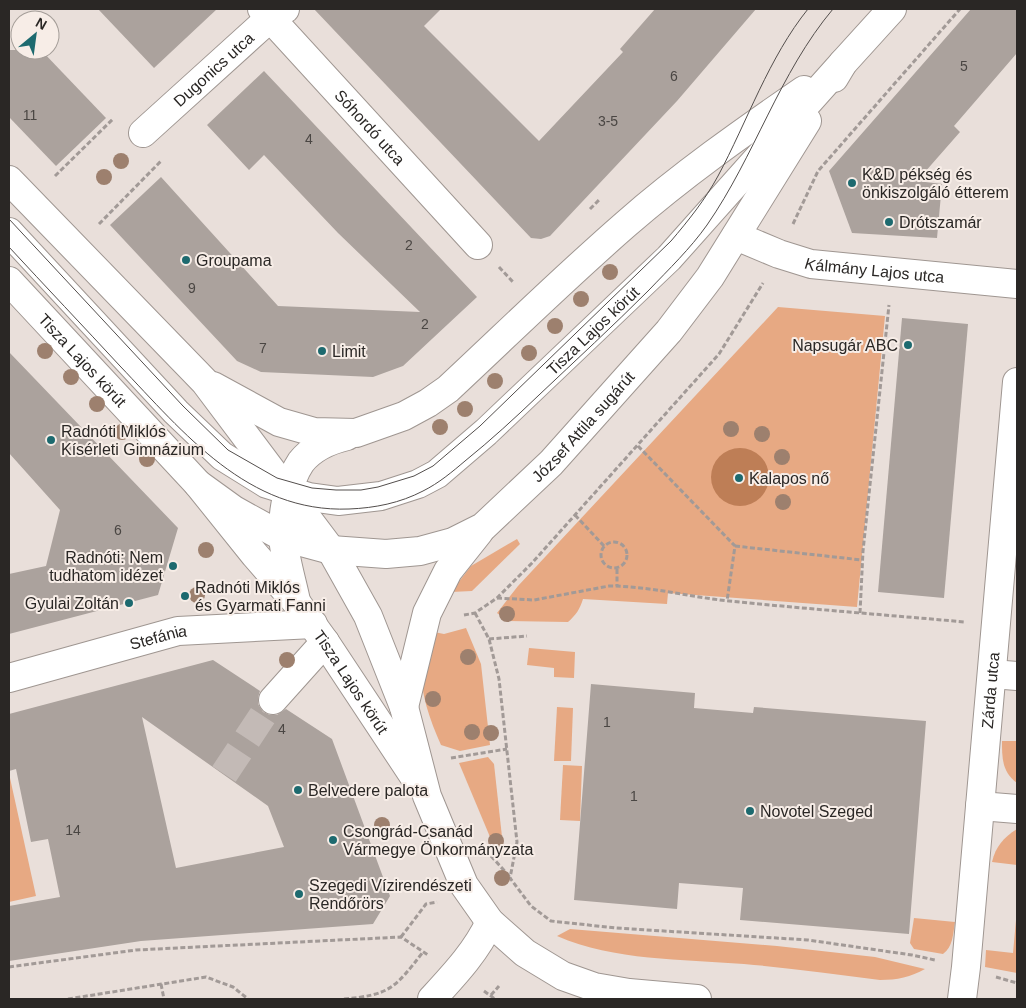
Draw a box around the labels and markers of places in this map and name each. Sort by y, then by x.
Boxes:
place label: K&D pékség és önkiszolgáló étterem [862,166,1009,201]
marker: K&D pékség és önkiszolgáló étterem [846,177,858,189]
place label: Drótszamár [899,214,982,231]
marker: Drótszamár [883,216,895,228]
place label: Groupama [196,252,272,269]
marker: Groupama [180,254,192,266]
place label: Napsugár ABC [792,337,898,354]
marker: Napsugár ABC [902,339,914,351]
place label: Limit [332,343,366,360]
marker: Limit [316,345,328,357]
place label: Radnóti Miklós Kísérleti Gimnázium [61,423,204,458]
marker: Radnóti Miklós Kísérleti Gimnázium [45,434,57,446]
place label: Kalapos nő [749,470,829,487]
marker: Kalapos nő [733,472,745,484]
place label: Radnóti: Nem tudhatom idézet [49,549,164,584]
marker: Radnóti: Nem tudhatom idézet [167,560,179,572]
place label: Radnóti Miklós és Gyarmati Fanni [195,579,326,614]
marker: Radnóti Miklós és Gyarmati Fanni [179,590,191,602]
place label: Gyulai Zoltán [25,595,119,612]
marker: Gyulai Zoltán [123,597,135,609]
place label: Belvedere palota [308,782,428,799]
marker: Belvedere palota [292,784,304,796]
place label: Novotel Szeged [760,803,873,820]
marker: Novotel Szeged [744,805,756,817]
place label: Csongrád-Csanád Vármegye Önkormányzata [343,823,533,858]
marker: Csongrád-Csanád Vármegye Önkormányzata [327,834,339,846]
place label: Szegedi Vízirendészeti Rendőrörs [309,877,472,912]
marker: Szegedi Vízirendészeti Rendőrörs [293,888,305,900]

